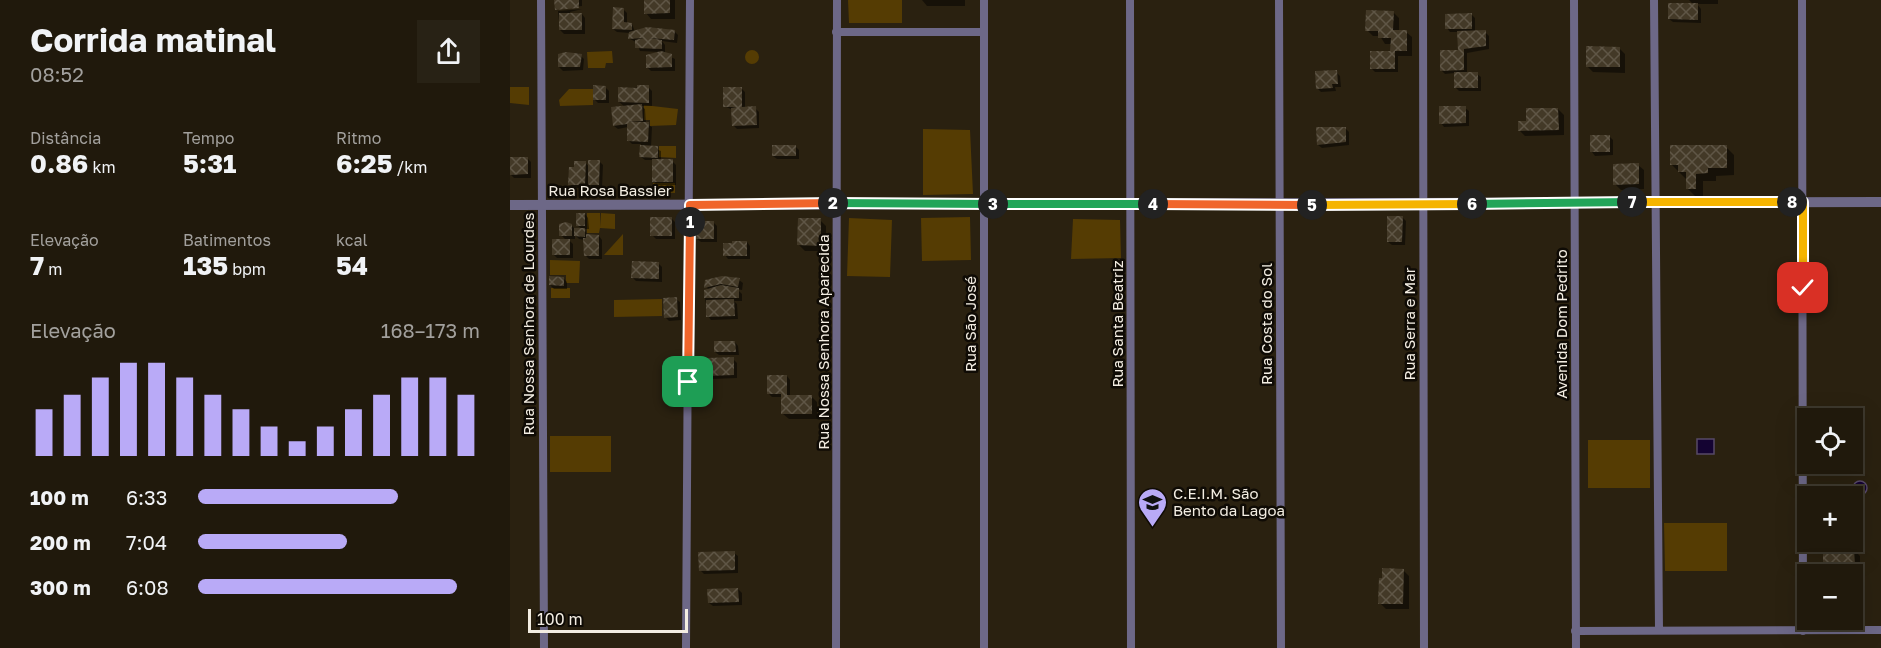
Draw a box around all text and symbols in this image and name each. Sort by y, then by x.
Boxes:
text: Corrida matinal [30,20,276,59]
button: share [417,20,480,83]
text: 08:52 [30,62,84,86]
text: Distância [30,128,101,148]
text: Tempo [183,128,234,148]
text: Ritmo [336,128,381,148]
text: 0.86 [30,148,88,179]
text: 5:31 [183,148,236,179]
text: 6:25 [336,148,393,179]
text: km [88,157,116,177]
text: /km [393,157,427,177]
street label: Rua Rosa Bassier [548,181,672,199]
pin: 7 [1617,187,1647,217]
pin: 8 [1777,187,1807,217]
pin: 2 [818,188,848,218]
pin: 3 [978,189,1008,219]
pin: 4 [1138,189,1168,219]
pin: 6 [1457,189,1487,219]
pin: 5 [1297,190,1327,220]
text: 7 [1628,192,1636,212]
text: 8 [1787,192,1797,212]
text: 2 [828,193,838,213]
text: 3 [988,194,998,214]
text: 4 [1148,194,1158,214]
text: 6 [1467,194,1477,214]
text: 5 [1307,195,1317,215]
pin: 1 [675,207,705,237]
street label: Rua Nossa Senhora de Lourdes [519,212,537,436]
text: 1 [686,212,694,232]
text: Elevação [30,230,99,250]
text: Batimentos [183,230,271,250]
text: kcal [336,230,368,250]
street label: Rua Nossa Senhora Aparecida [814,234,832,450]
street label: Avenida Dom Pedrito [1552,249,1570,399]
text: 7 [30,250,44,281]
text: 135 [183,250,228,281]
text: 54 [336,250,368,281]
text: m [44,259,62,279]
text: bpm [228,259,266,279]
street label: Rua Santa Beatriz [1108,260,1126,388]
pin [1777,262,1828,313]
street label: Rua Costa do Sol [1257,263,1275,385]
street label: Rua Serra e Mar [1400,267,1418,380]
icon: check [1786,271,1819,304]
street label: Rua São José [961,276,979,372]
text: Elevação [30,318,116,342]
text: 168–173 m [381,318,480,342]
pin [662,356,713,407]
icon: arrive [671,365,704,398]
map controls [1797,408,1863,630]
button: locate [1797,408,1863,474]
place label: C.E.I.M. São Bento da Lagoa [1173,484,1285,519]
text: 100 m [30,485,89,509]
text: 6:33 [126,485,168,509]
school or university icon: C.E.I.M. São Bento da Lagoa [1136,486,1168,528]
button: + [1797,486,1863,552]
text: 200 m [30,530,91,554]
text: 7:04 [126,530,167,554]
button: − [1797,564,1863,630]
text: 300 m [30,575,91,599]
text: 6:08 [126,575,169,599]
scale bar [528,606,688,634]
text: 100 m [537,609,583,629]

